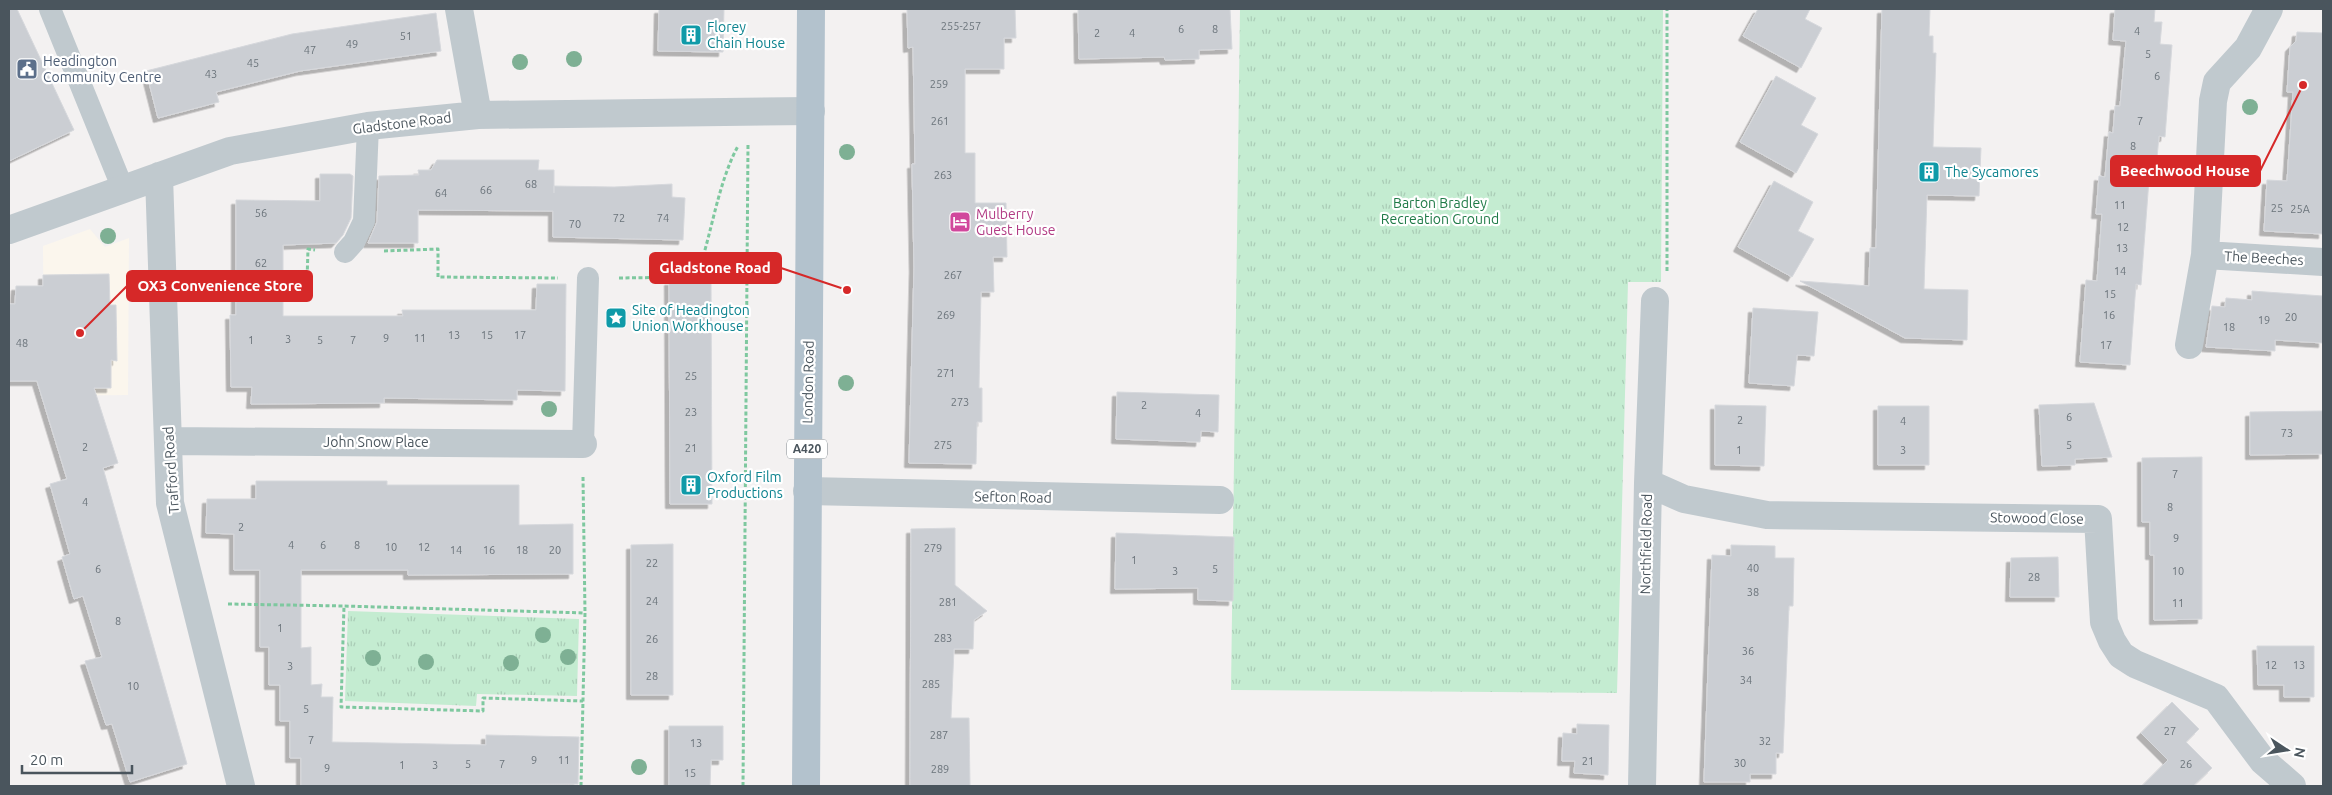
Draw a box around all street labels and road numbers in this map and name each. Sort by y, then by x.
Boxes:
street label: Gladstone Road [352,109,452,137]
street label: The Beeches [2224,248,2304,268]
street label: London Road [799,340,817,424]
street label: Trafford Road [160,426,182,514]
street label: John Snow Place [323,434,429,450]
road number: A420 [787,439,827,458]
street label: Sefton Road [974,488,1052,506]
street label: Northfield Road [1637,493,1655,595]
street label: Stowood Close [1990,509,2084,527]

